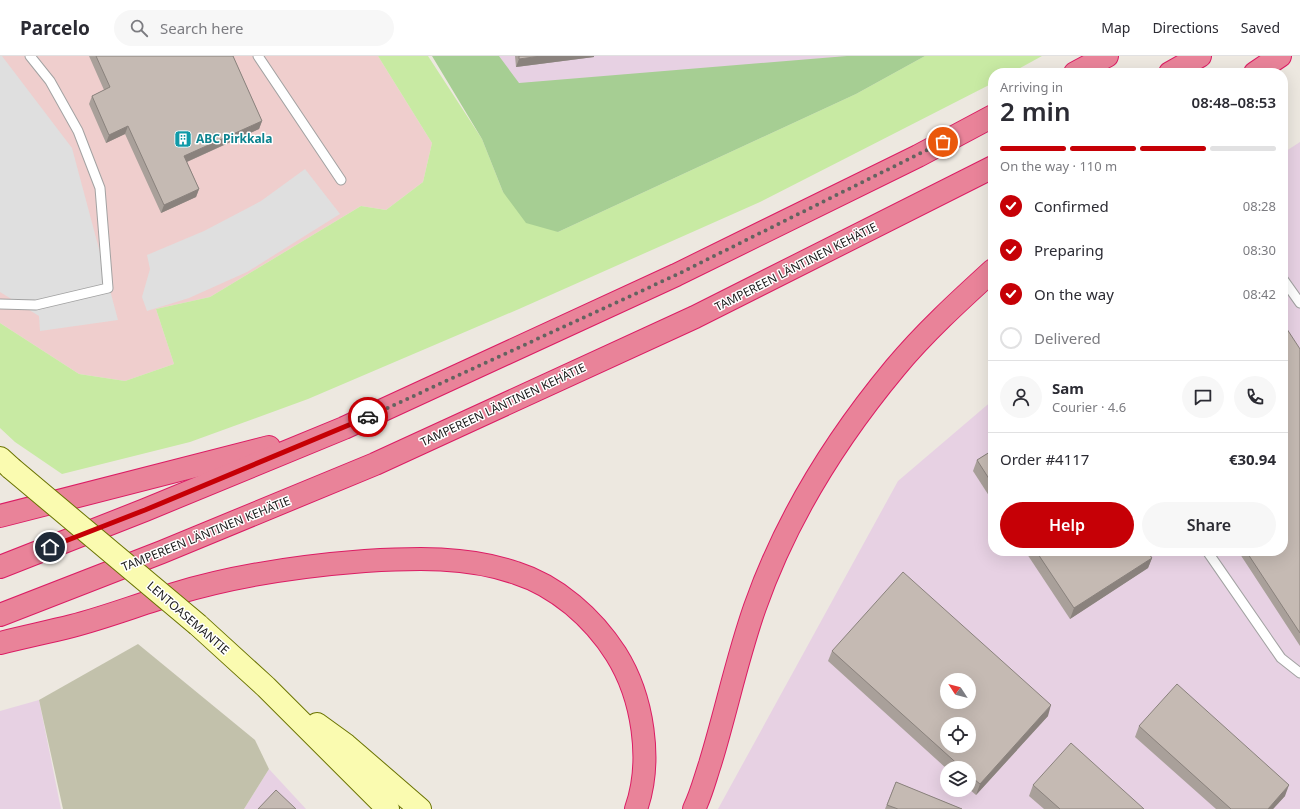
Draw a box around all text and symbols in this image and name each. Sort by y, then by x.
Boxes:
search box [114,10,394,46]
text: Parcelo [20,15,90,41]
icon: search [128,17,150,39]
text: Search here [160,18,243,38]
text: Map [1101,18,1130,37]
text: Directions [1152,18,1219,37]
text: Saved [1241,18,1280,37]
text: Arriving in [1000,78,1063,96]
text: 08:48–08:53 [1192,92,1276,112]
text: 2 min [1000,93,1071,129]
pin [926,125,960,159]
building icon: ABC Pirkkala [173,129,193,149]
place label: ABC Pirkkala [196,130,272,147]
icon: bag [932,131,954,153]
text: On the way · 110 m [1000,157,1117,175]
icon: check [1000,195,1022,217]
text: Confirmed [1034,196,1109,216]
text: 08:28 [1243,197,1276,215]
street label: TAMPEREEN LÄNTINEN KEHÄTIE [712,218,880,315]
icon: check [1000,239,1022,261]
text: Preparing [1034,240,1104,260]
text: 08:30 [1243,241,1276,259]
icon: check [1000,283,1022,305]
text: On the way [1034,284,1114,304]
text: 08:42 [1243,285,1276,303]
text: Delivered [1034,328,1101,348]
street label: TAMPEREEN LÄNTINEN KEHÄTIE [417,359,588,450]
button: person [1000,376,1042,418]
button: chat [1182,376,1224,418]
button: phone [1234,376,1276,418]
text: Sam [1052,378,1084,398]
courier [348,397,388,437]
text: Courier · 4.6 [1052,398,1126,416]
icon: car [357,406,379,428]
text: Order #4117 [1000,449,1089,469]
text: €30.94 [1229,449,1276,469]
street label: TAMPEREEN LÄNTINEN KEHÄTIE [119,492,293,575]
button: Help [1000,502,1134,548]
button: Share [1142,502,1276,548]
pin [33,530,67,564]
icon: home [39,536,61,558]
street label: LENTOASEMANTIE [144,577,233,658]
north arrow [940,673,976,709]
map controls [940,673,976,797]
button: locate [940,717,976,753]
button: layers [940,761,976,797]

